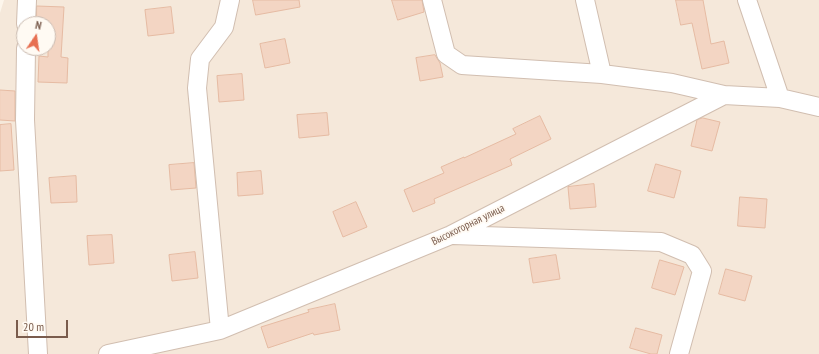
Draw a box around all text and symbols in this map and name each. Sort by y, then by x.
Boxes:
north arrow [16,16,56,56]
text: N [34,18,43,33]
street label: Высокогорная улица [429,202,507,248]
scale bar [18,312,70,338]
text: 20 m [23,319,44,334]

